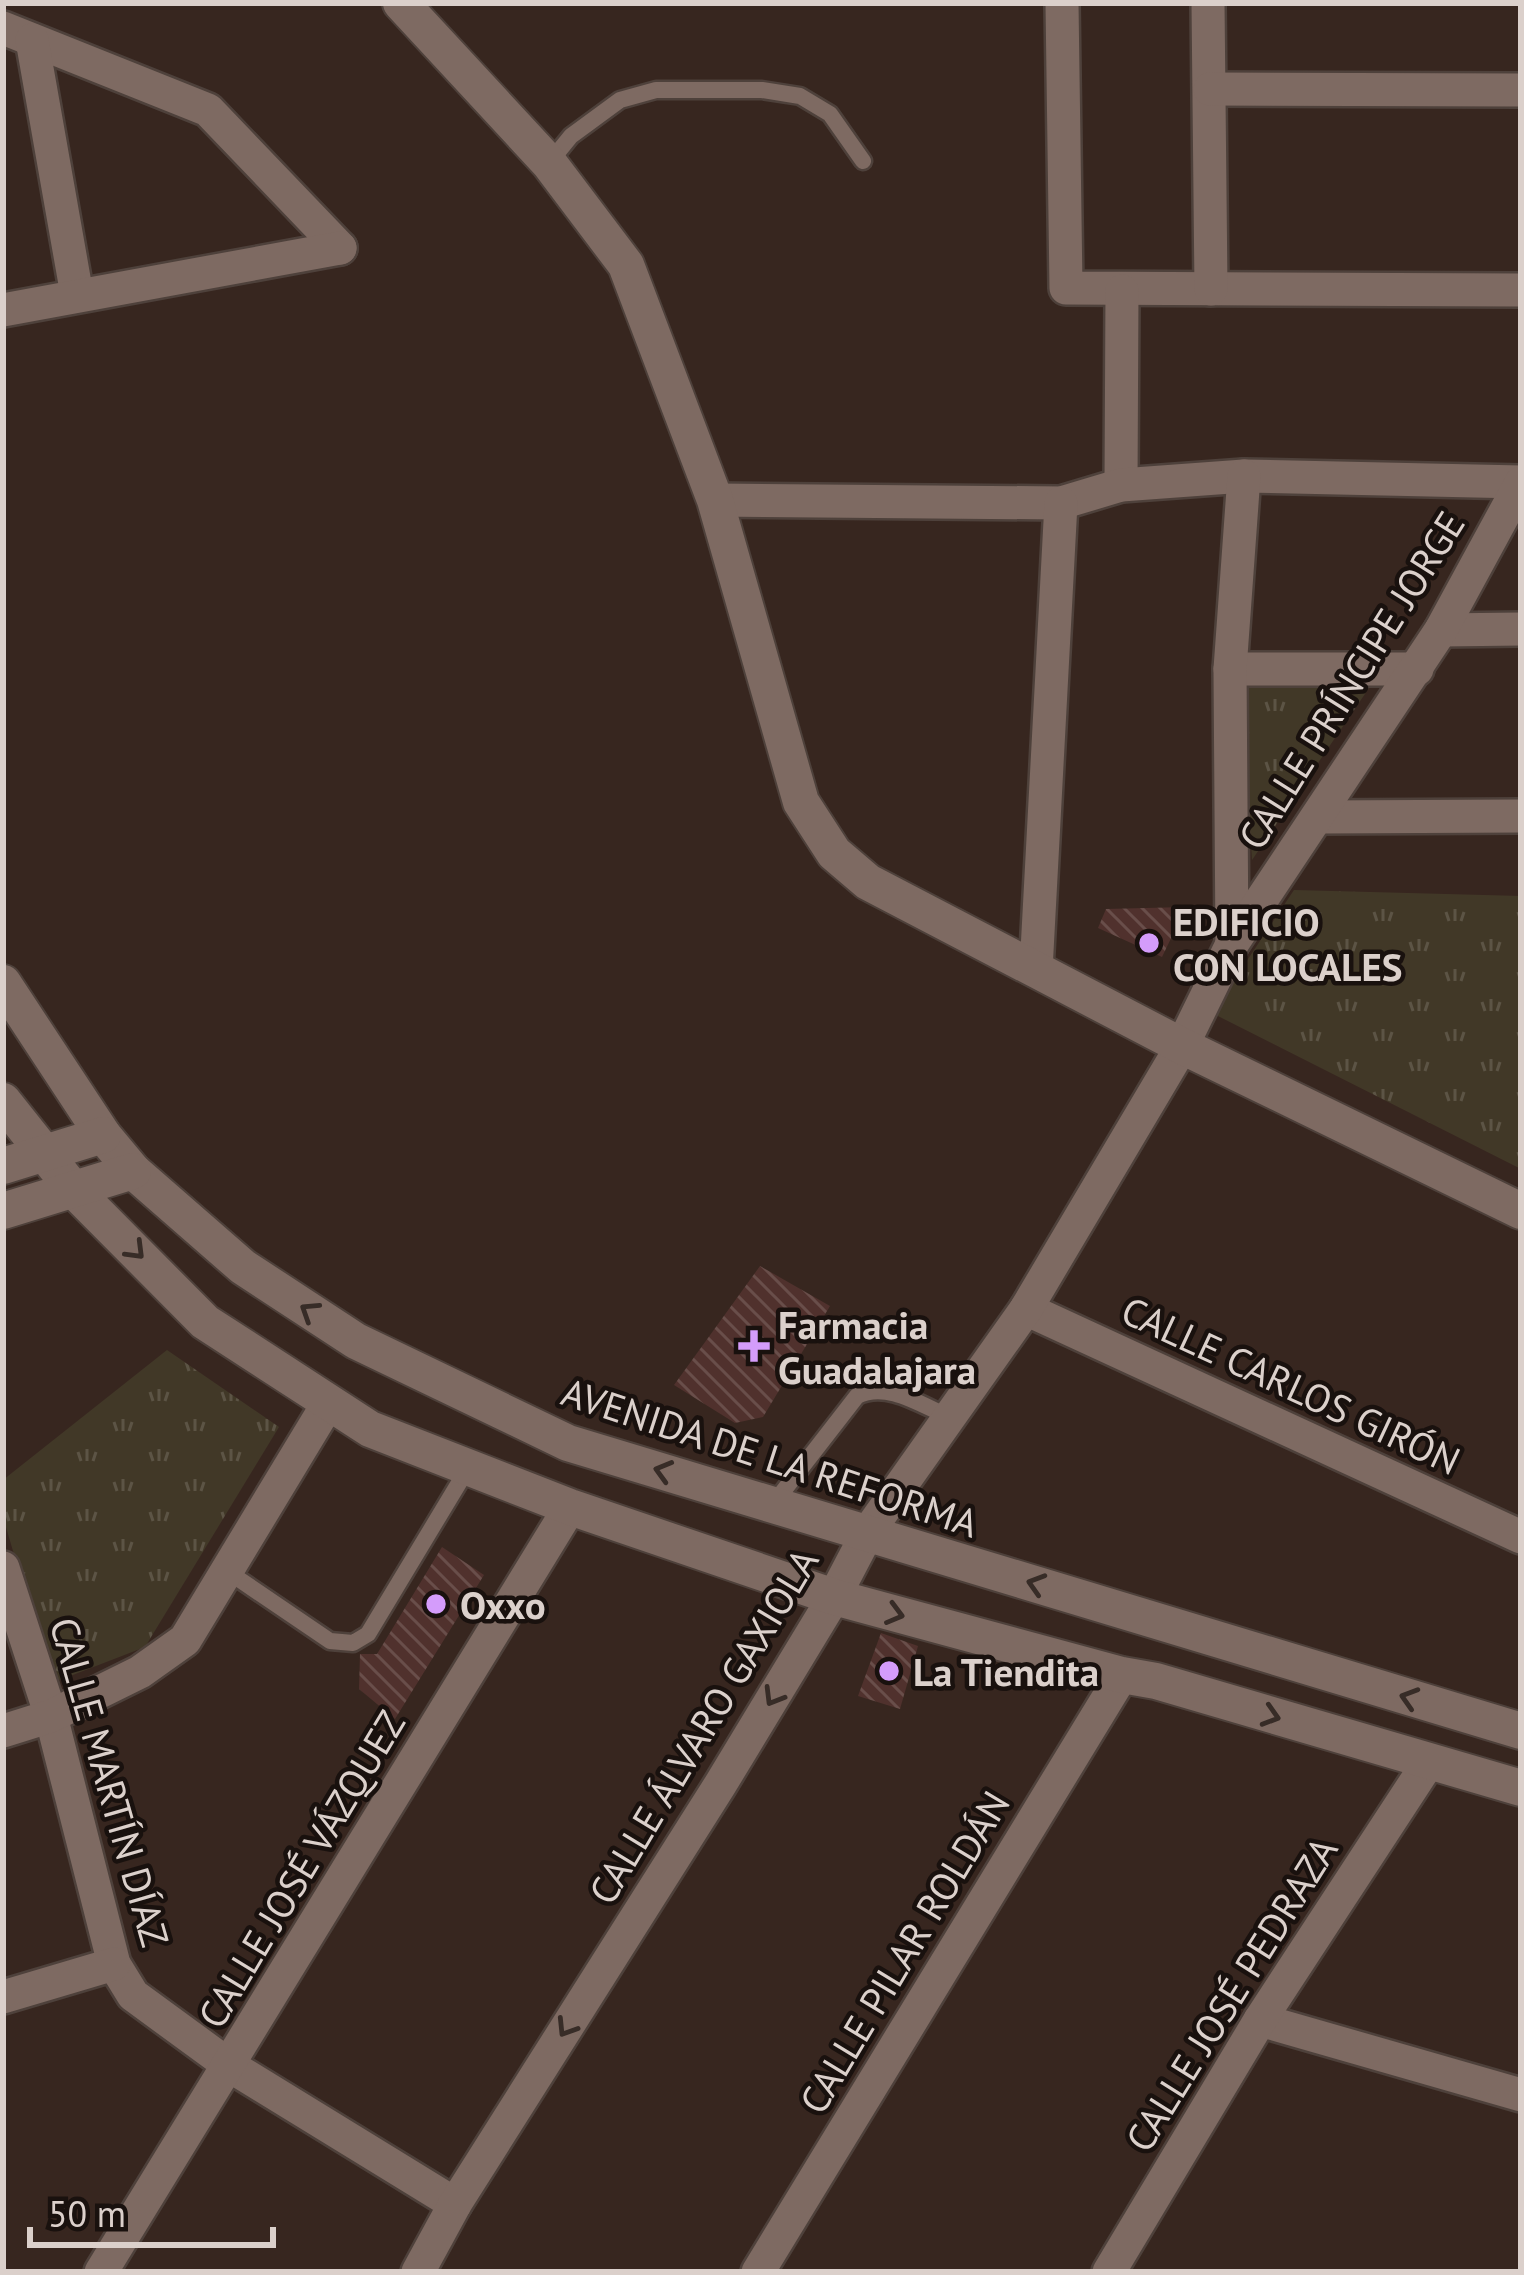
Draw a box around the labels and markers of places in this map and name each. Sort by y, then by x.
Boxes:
place label: EDIFICIO CON LOCALES [1173,896,1402,992]
marker: EDIFICIO CON LOCALES [1136,930,1162,956]
place label: Farmacia Guadalajara [778,1299,976,1395]
marker: Farmacia Guadalajara [741,1333,767,1359]
place label: Oxxo [460,1579,546,1630]
marker: Oxxo [423,1591,449,1617]
place label: La Tiendita [913,1646,1099,1697]
marker: La Tiendita [876,1658,902,1684]

